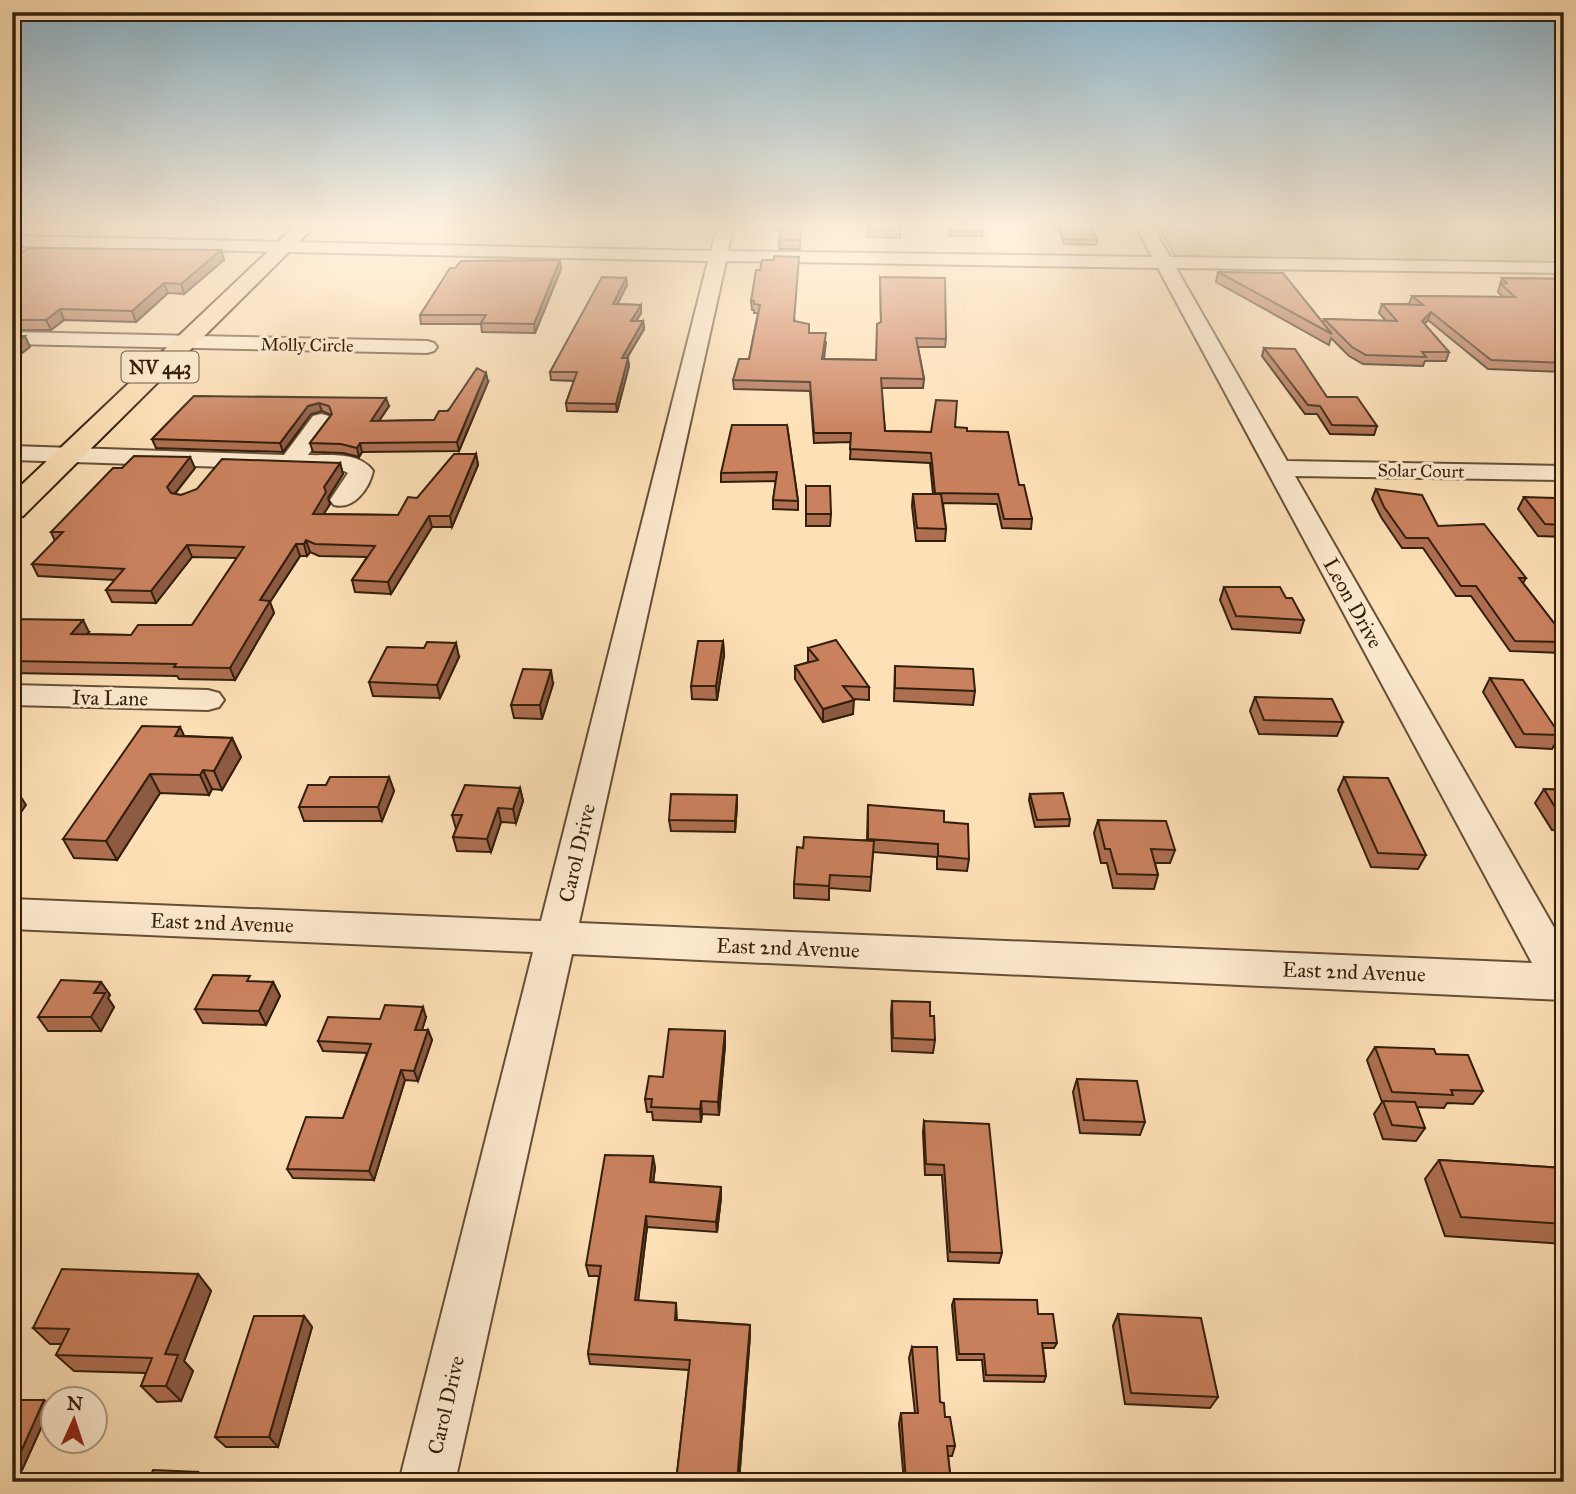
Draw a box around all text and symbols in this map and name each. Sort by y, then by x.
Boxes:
street label: Molly Circle [260,333,354,357]
road number: NV 443 [122,352,198,382]
street label: Solar Court [1377,459,1465,483]
street label: Leon Drive [1318,553,1389,653]
street label: Iva Lane [72,684,149,712]
street label: Carol Drive [553,801,601,905]
street label: East 2nd Avenue [150,908,294,939]
street label: East 2nd Avenue [716,933,860,964]
street label: East 2nd Avenue [1282,957,1426,988]
street label: Carol Drive [422,1353,470,1457]
north arrow [38,1386,108,1456]
text: N [66,1392,84,1415]

